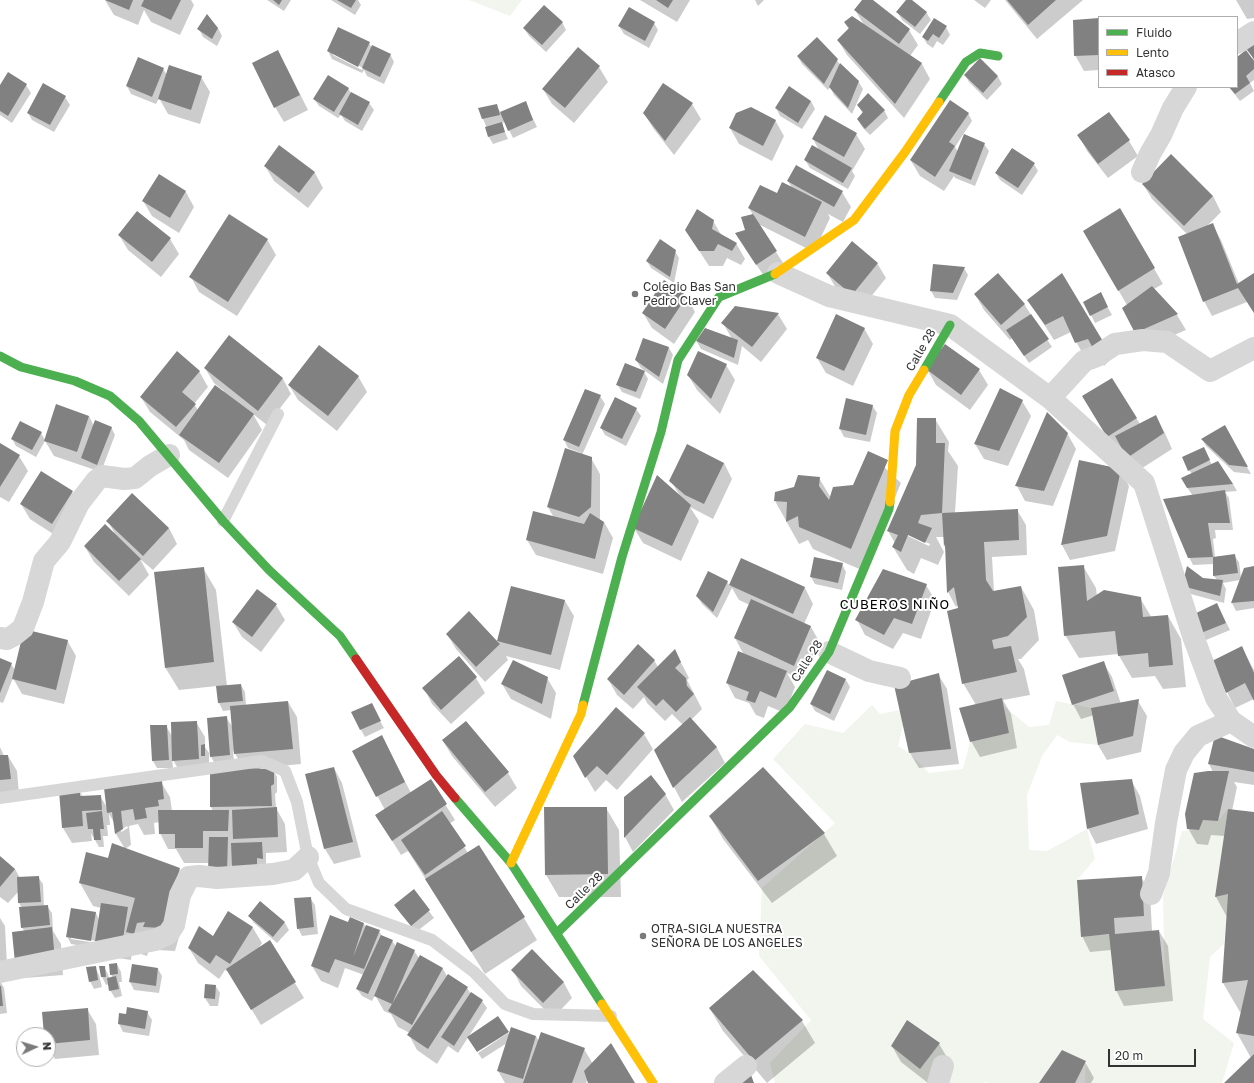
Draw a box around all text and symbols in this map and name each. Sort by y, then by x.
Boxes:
legend [1098,16,1238,88]
text: Fluido [1136,25,1172,40]
text: Lento [1136,45,1169,60]
text: Atasco [1136,65,1175,80]
place label: Colegio Bas San Pedro Claver [643,280,736,308]
marker: Colegio Bas San Pedro Claver [630,289,640,299]
street label: Calle 28 [903,326,939,374]
district label: CUBEROS NIÑO [840,597,950,613]
street label: Calle 28 [788,637,826,685]
street label: Calle 28 [562,870,606,912]
place label: OTRA-SIGLA NUESTRA SEÑORA DE LOS ANGELES [651,922,803,950]
marker: OTRA-SIGLA NUESTRA SEÑORA DE LOS ANGELES [638,931,648,941]
north arrow [16,1027,56,1067]
scale bar [1110,1041,1198,1067]
text: N [41,1042,54,1051]
text: 20 m [1115,1048,1143,1063]

